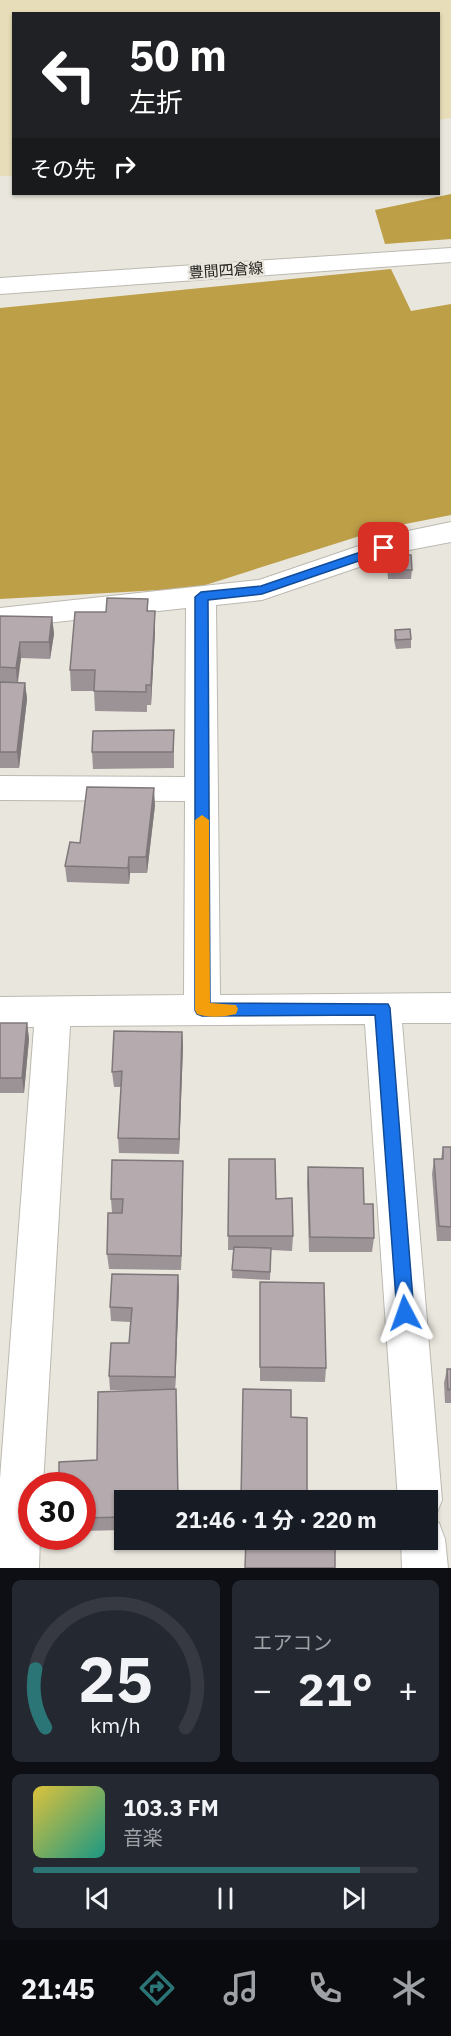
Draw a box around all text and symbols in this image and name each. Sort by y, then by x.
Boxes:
text: 50 m [129,28,227,83]
icon: left [30,36,108,114]
text: 左折 [129,84,183,119]
icon: right [108,150,141,183]
text: その先 [30,154,96,183]
street label: 豊間四倉線 [188,258,264,282]
pin [358,522,409,573]
icon: arrive [367,531,400,564]
position arrow [373,1281,437,1345]
speed limit sign: 30 [18,1472,96,1550]
text: 21:46 · 1 分 · 220 m [175,1505,377,1534]
text: エアコン [253,1629,333,1656]
text: 25 [78,1638,153,1719]
text: 21° [298,1660,373,1718]
text: − [253,1668,272,1711]
text: + [398,1668,418,1711]
text: km/h [91,1711,141,1739]
text: 103.3 FM [123,1793,219,1822]
text: 音楽 [123,1824,163,1851]
icon: previous [81,1882,114,1915]
icon: pause [209,1882,242,1915]
icon: next [337,1882,370,1915]
icon: directions [136,1967,178,2009]
icon: music [220,1967,262,2009]
icon: phone [304,1967,346,2009]
icon: climate [388,1967,430,2009]
text: 21:45 [21,1971,95,2006]

